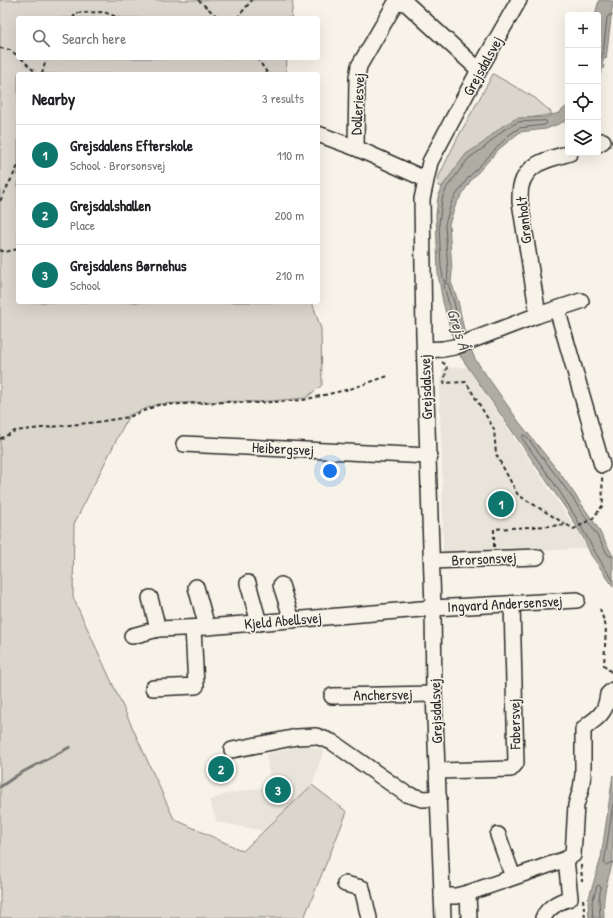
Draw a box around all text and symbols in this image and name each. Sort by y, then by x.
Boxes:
map controls [565,12,601,156]
button: + [565,12,601,48]
search box [16,16,320,60]
icon: search [30,27,52,49]
text: Search here [62,28,126,49]
street label: Grejsdalsvej [458,32,508,99]
button: − [565,48,601,84]
street label: Dolleriesvej [345,72,370,135]
button: locate [565,84,601,120]
text: Nearby [32,87,75,110]
text: 3 results [262,89,304,107]
button: layers [565,120,601,156]
text: Grejsdalens Efterskole [70,135,193,156]
text: 1 [43,146,47,164]
text: 110 m [277,146,304,164]
text: School · Brorsonsvej [70,156,165,174]
street label: Grønholt [510,194,536,245]
text: Grejsdalshallen [70,195,151,216]
text: 2 [42,206,48,224]
text: 200 m [274,206,304,224]
text: Place [70,216,95,234]
text: Grejsdalens Børnehus [70,255,186,276]
text: 3 [42,266,48,284]
text: 210 m [276,266,304,284]
text: School [70,276,100,294]
water label: Grejs Å [442,306,476,353]
street label: Grejsdalsvej [414,354,437,420]
street label: Heibergsvej [251,436,315,461]
your location [320,461,340,481]
pin: 1 [488,489,514,519]
street label: Brorsonsvej [451,546,517,571]
street label: Ingvard Andersensvej [447,590,563,617]
street label: Kjeld Abellsvej [243,607,323,634]
street label: Grejsdalsvej [424,678,447,744]
street label: Anchersvej [353,683,413,706]
street label: Fabersvej [504,698,525,751]
pin: 2 [208,754,234,784]
pin: 3 [265,775,291,805]

